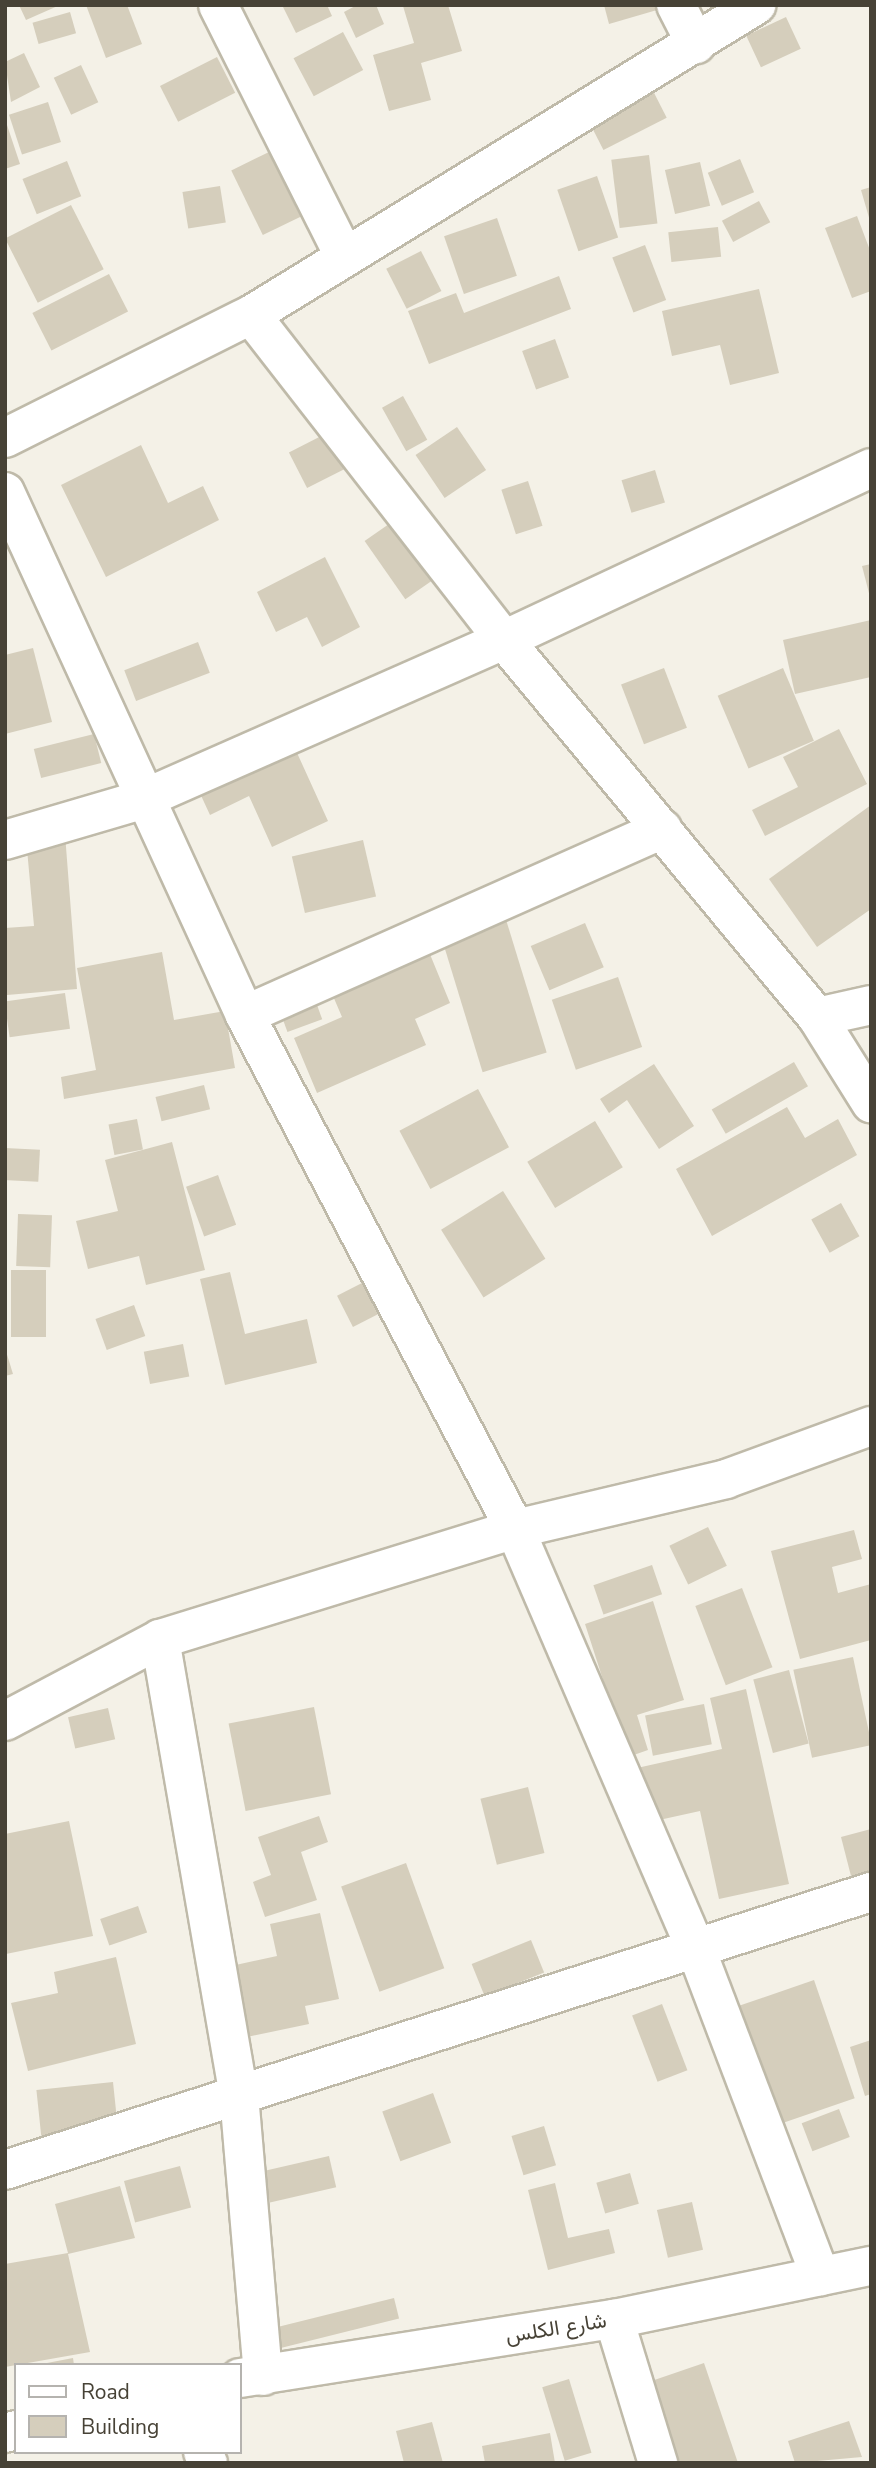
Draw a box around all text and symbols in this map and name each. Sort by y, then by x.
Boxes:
street label: شارع الكلس [504,2308,608,2348]
legend [14,2363,242,2454]
text: Road [81,2378,130,2406]
text: Building [81,2413,159,2441]

